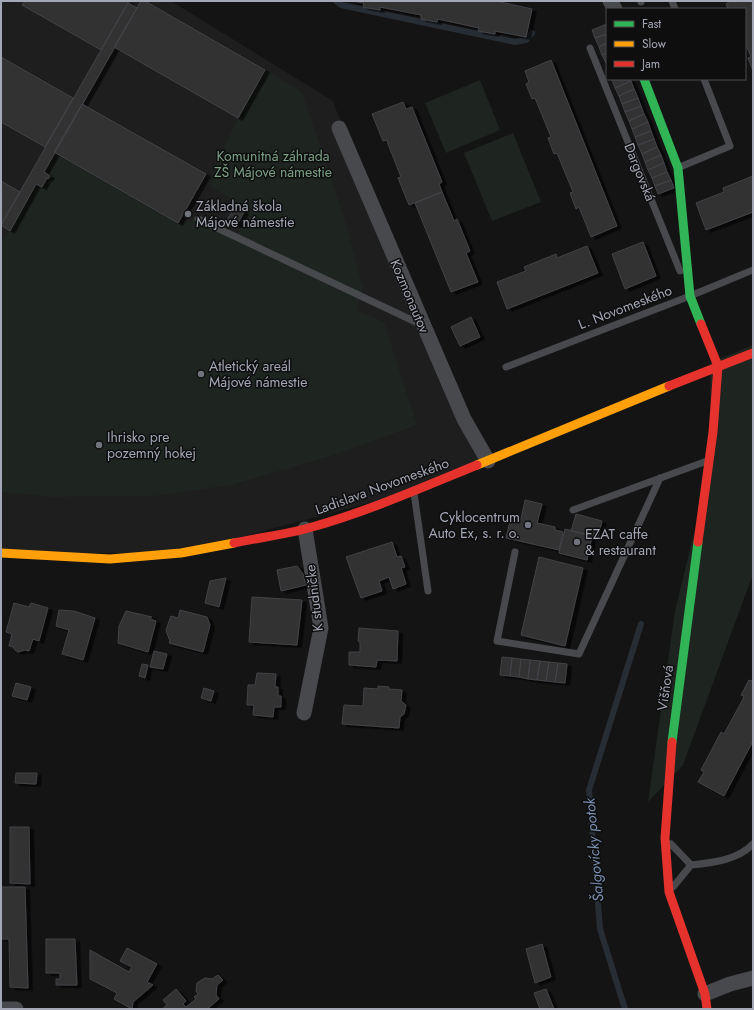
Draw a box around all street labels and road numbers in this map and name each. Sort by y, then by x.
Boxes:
street label: Dargovská [619,140,661,204]
street label: Kozmonautov [385,256,435,337]
street label: L. Novomeského [575,280,675,334]
street label: Ladislava Novomeského [312,452,452,520]
street label: K studničke [300,563,328,633]
street label: Višňová [652,664,678,712]

